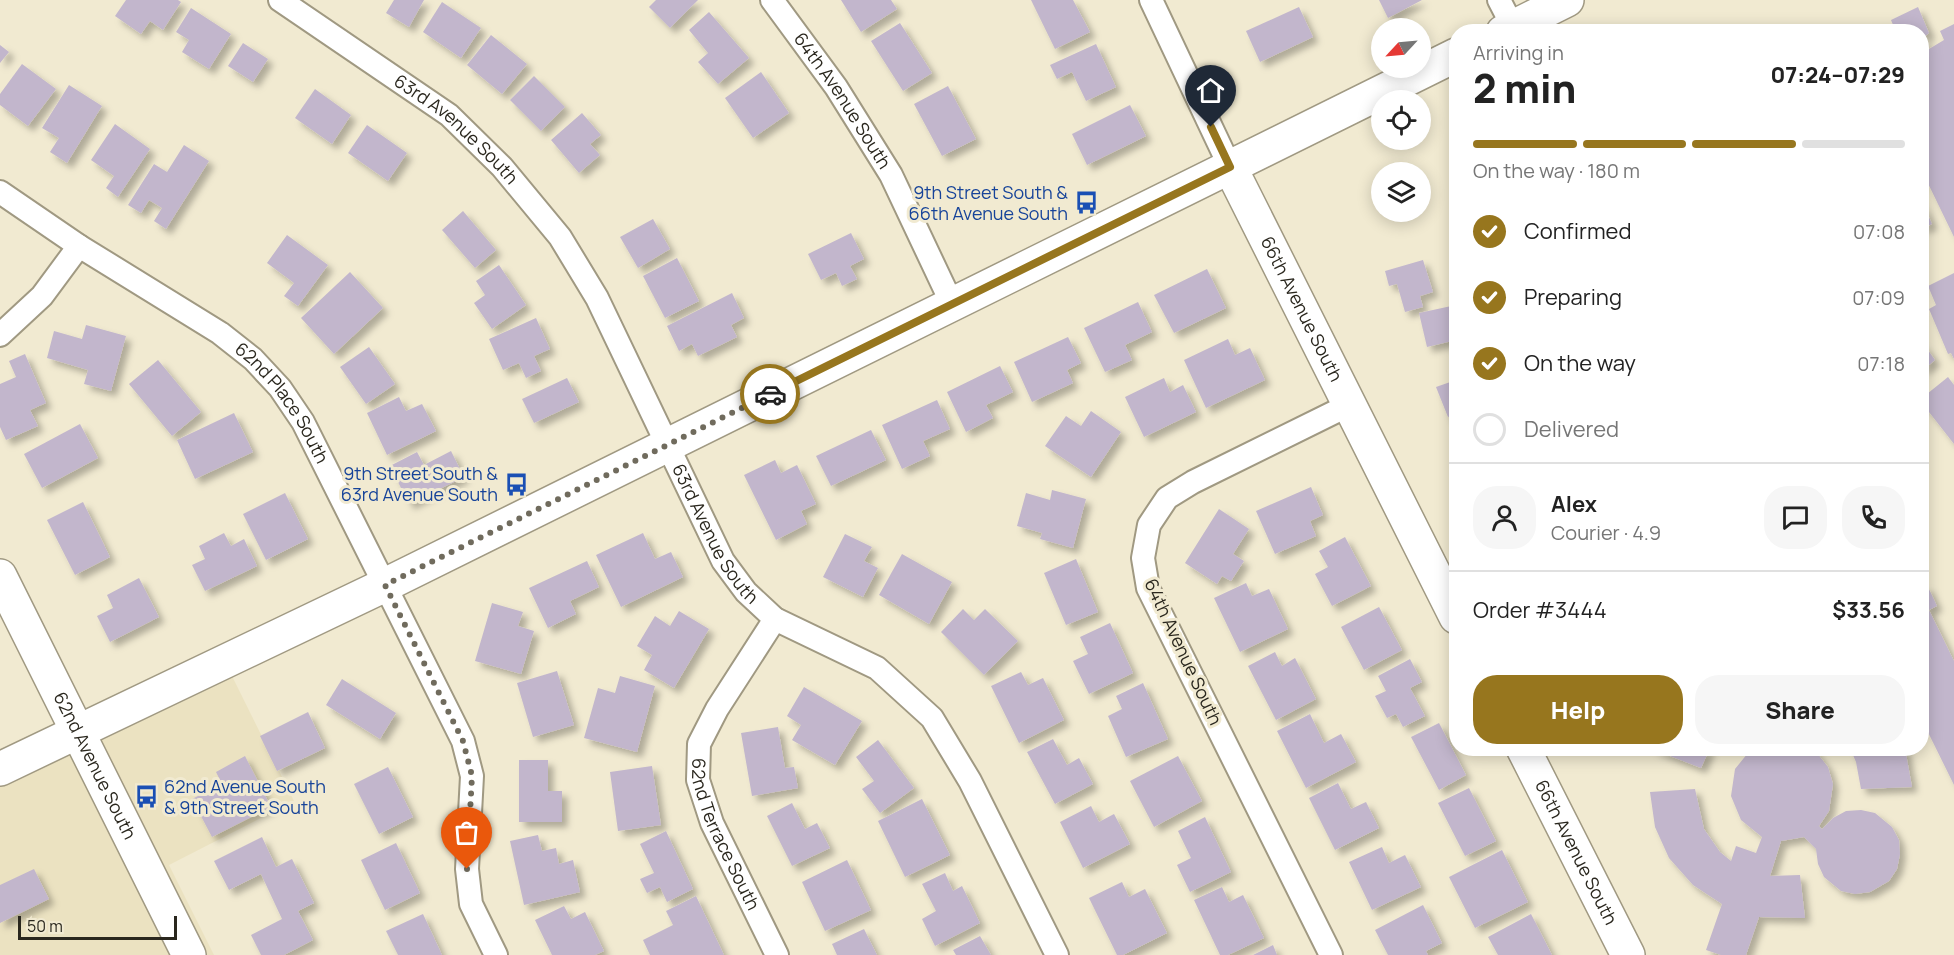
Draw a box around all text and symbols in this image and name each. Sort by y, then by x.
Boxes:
north arrow [1371,18,1431,78]
map controls [1371,18,1431,222]
street label: 64th Avenue South [789,27,897,173]
text: Arriving in [1473,39,1564,66]
text: 07:24–07:29 [1770,60,1905,90]
text: 2 min [1473,61,1576,115]
pin [1185,65,1236,127]
street label: 63rd Avenue South [390,68,524,189]
icon: home [1194,74,1227,107]
button: locate [1371,90,1431,150]
text: On the way · 180 m [1473,157,1640,184]
button: layers [1371,162,1431,222]
place label: 9th Street South & 66th Avenue South [909,180,1068,225]
bus stop icon: 9th Street South & 66th Avenue South [1073,190,1099,216]
icon: check [1473,215,1506,248]
text: Confirmed [1524,216,1632,246]
text: 07:08 [1853,218,1905,245]
street label: 66th Avenue South [1256,232,1349,385]
icon: check [1473,281,1506,314]
text: Preparing [1524,282,1622,312]
text: 07:09 [1852,284,1905,311]
street label: 62nd Place South [230,336,335,467]
icon: check [1473,347,1506,380]
text: On the way [1524,348,1636,378]
text: 07:18 [1857,350,1905,377]
courier [740,364,800,424]
icon: car [754,378,787,411]
text: Delivered [1524,414,1619,444]
street label: 63rd Avenue South [667,460,764,609]
place label: 9th Street South & 63rd Avenue South [341,461,498,506]
bus stop icon: 9th Street South & 63rd Avenue South [503,471,529,497]
button: person [1473,486,1536,549]
button: chat [1764,486,1827,549]
button: phone [1842,486,1905,549]
text: Alex [1551,489,1597,519]
text: Courier · 4.9 [1551,519,1661,546]
street label: 64th Avenue South [1139,575,1228,729]
text: Order #3444 [1473,595,1607,625]
text: $33.56 [1832,595,1905,625]
button: Help [1473,675,1683,744]
button: Share [1695,675,1905,744]
street label: 62nd Avenue South [49,687,142,843]
street label: 62nd Terrace South [687,758,766,914]
place label: 62nd Avenue South & 9th Street South [164,774,326,819]
street label: 66th Avenue South [1530,775,1624,928]
bus stop icon: 62nd Avenue South & 9th Street South [133,784,159,810]
pin [441,807,492,869]
icon: bag [450,816,483,849]
scale bar [18,913,177,940]
text: 50 m [27,915,63,937]

